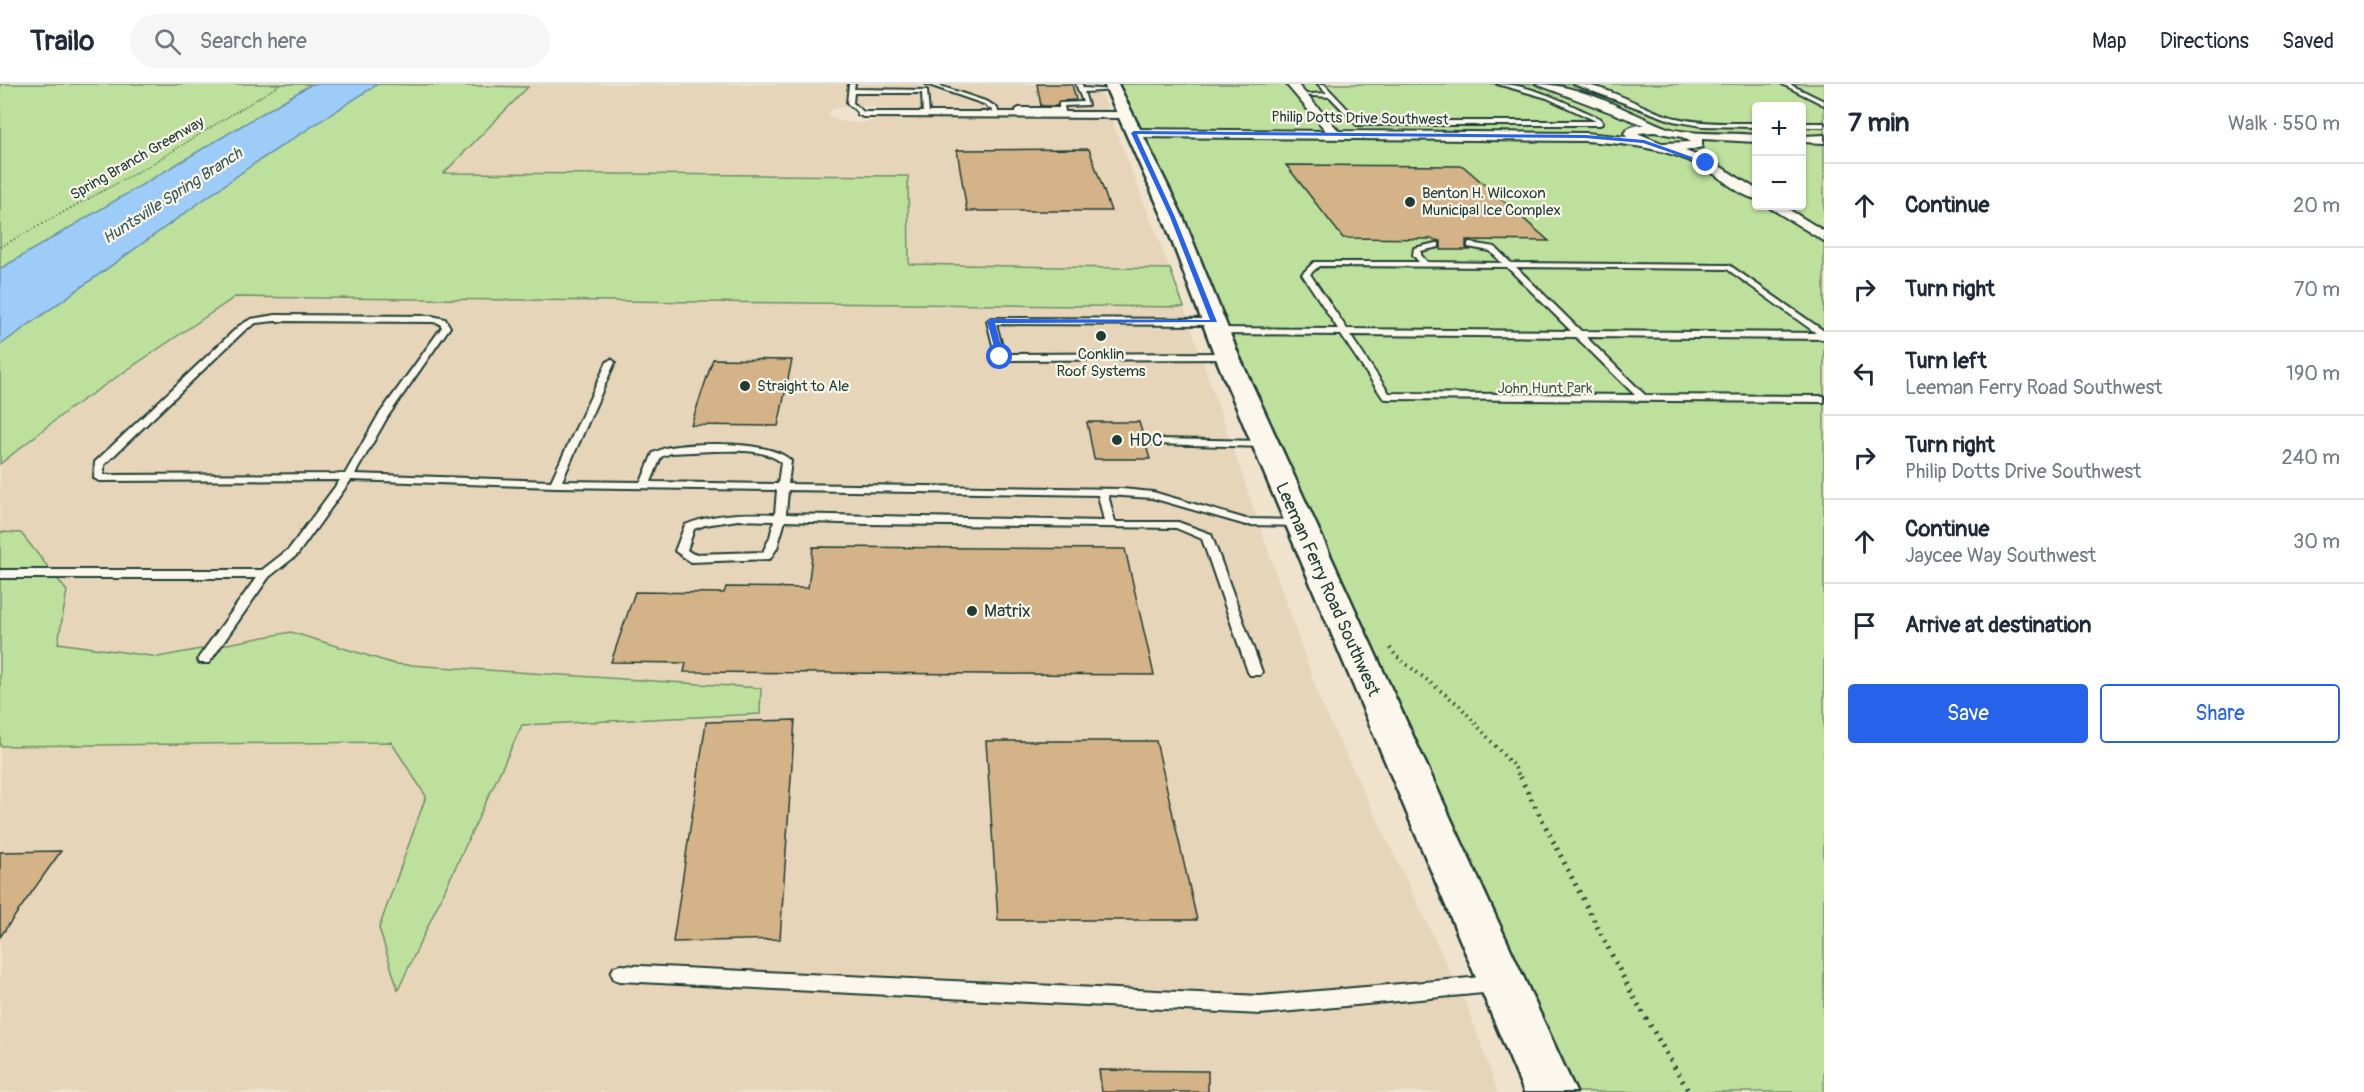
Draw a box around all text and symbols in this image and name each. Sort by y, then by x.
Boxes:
search box [130,14,550,68]
text: Trailo [30,24,94,59]
icon: search [151,25,184,58]
text: Search here [199,27,307,55]
text: Map [2092,28,2127,55]
text: Directions [2160,28,2249,55]
text: Saved [2282,28,2334,55]
map controls [1752,102,1806,210]
button: + [1752,102,1806,156]
street label: Philip Dotts Drive Southwest [1271,107,1450,130]
text: 7 min [1848,107,1910,139]
text: Walk · 550 m [2228,111,2340,136]
street label: Spring Branch Greenway [67,112,208,204]
water label: Huntsville Spring Branch [99,143,247,248]
route end [1692,149,1718,175]
button: − [1752,156,1806,210]
place label: Benton H. Wilcoxon Municipal Ice Complex [1422,184,1561,220]
icon: ahead [1848,189,1881,222]
text: Continue [1905,191,1989,219]
text: 20 m [2293,193,2340,218]
marker: Benton H. Wilcoxon Municipal Ice Complex [1403,195,1417,209]
icon: right [1848,273,1881,306]
text: Turn right [1905,275,1995,303]
text: 70 m [2294,277,2340,302]
marker: Conklin Roof Systems [1094,329,1108,343]
route start [986,343,1012,369]
place label: Conklin Roof Systems [1056,345,1146,381]
text: Turn left [1905,347,1987,375]
icon: left [1848,357,1881,390]
text: 190 m [2286,361,2340,386]
text: Leeman Ferry Road Southwest [1905,375,2162,400]
place label: Straight to Ale [757,377,849,396]
marker: Straight to Ale [738,379,752,393]
park label: John Hunt Park [1498,379,1593,398]
place label: HDC [1129,429,1163,452]
text: Turn right [1905,431,1995,459]
marker: HDC [1110,433,1124,447]
icon: right [1848,441,1881,474]
text: 240 m [2281,445,2340,470]
text: Philip Dotts Drive Southwest [1905,459,2141,484]
street label: Leeman Ferry Road Southwest [1270,479,1385,700]
text: Continue [1905,515,1989,543]
icon: ahead [1848,525,1881,558]
text: 30 m [2293,529,2340,554]
text: Jaycee Way Southwest [1905,543,2096,568]
place label: Matrix [984,600,1031,623]
marker: Matrix [965,604,979,618]
icon: arrive [1848,609,1881,642]
text: Arrive at destination [1905,611,2091,639]
button: Save [1848,684,2088,743]
button: Share [2100,684,2340,743]

